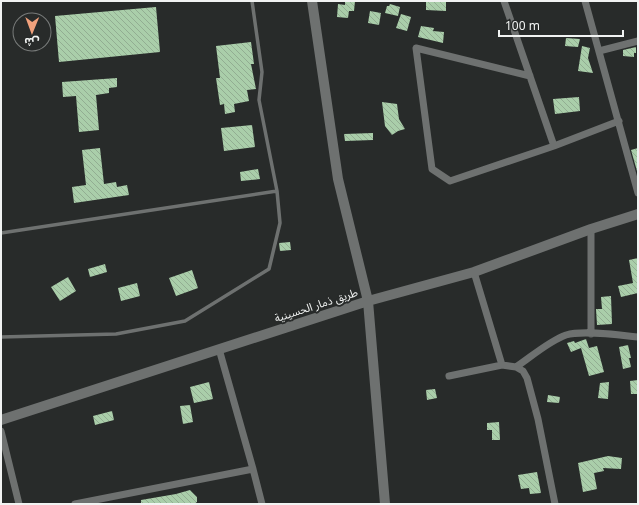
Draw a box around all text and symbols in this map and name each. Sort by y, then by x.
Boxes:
north arrow [12,12,52,52]
scale bar [499,12,623,38]
text: 100 m [505,17,540,34]
text: ش [24,35,39,50]
street label: طريق ذمار الحسينية [272,284,359,325]

